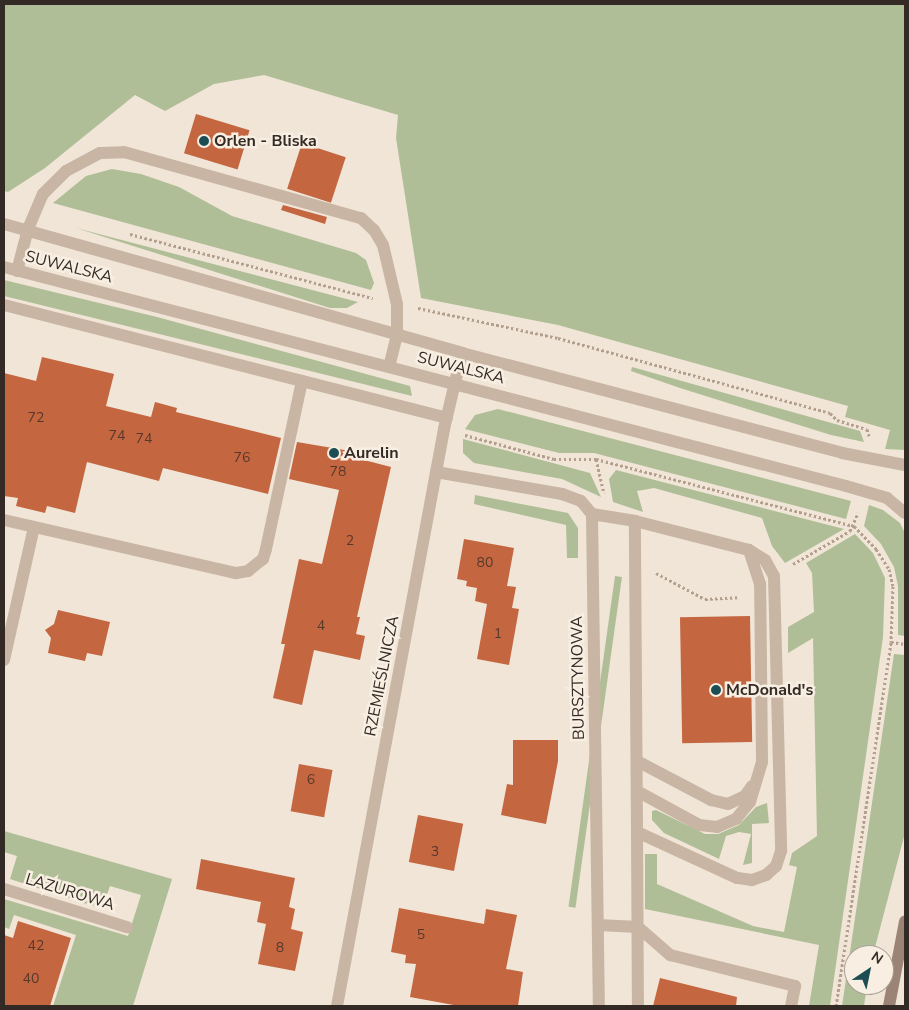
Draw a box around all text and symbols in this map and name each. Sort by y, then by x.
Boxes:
place label: Orlen - Bliska [214,131,317,151]
marker: Orlen - Bliska [198,135,210,147]
street label: SUWALSKA [23,247,115,287]
street label: SUWALSKA [415,348,507,388]
house number: 72 [28,410,44,426]
house number: 74 [109,428,125,444]
house number: 74 [136,431,152,447]
place label: Aurelin [344,443,399,463]
marker: Aurelin [328,447,340,459]
house number: 76 [234,450,250,466]
house number: 78 [330,464,346,480]
house number: 2 [346,533,354,549]
house number: 80 [477,555,493,571]
street label: RZEMIEŚLNICZA [361,614,403,738]
street label: BURSZTYNOWA [567,616,589,740]
house number: 4 [317,618,325,634]
house number: 1 [494,626,502,642]
place label: McDonald's [726,680,813,700]
marker: McDonald's [710,684,722,696]
house number: 6 [307,772,315,788]
house number: 3 [431,844,439,860]
street label: LAZUROWA [23,869,117,915]
house number: 5 [417,927,425,943]
house number: 42 [28,938,44,954]
house number: 8 [276,940,284,956]
north arrow [844,945,894,995]
text: N [867,947,887,969]
house number: 40 [23,971,39,987]

